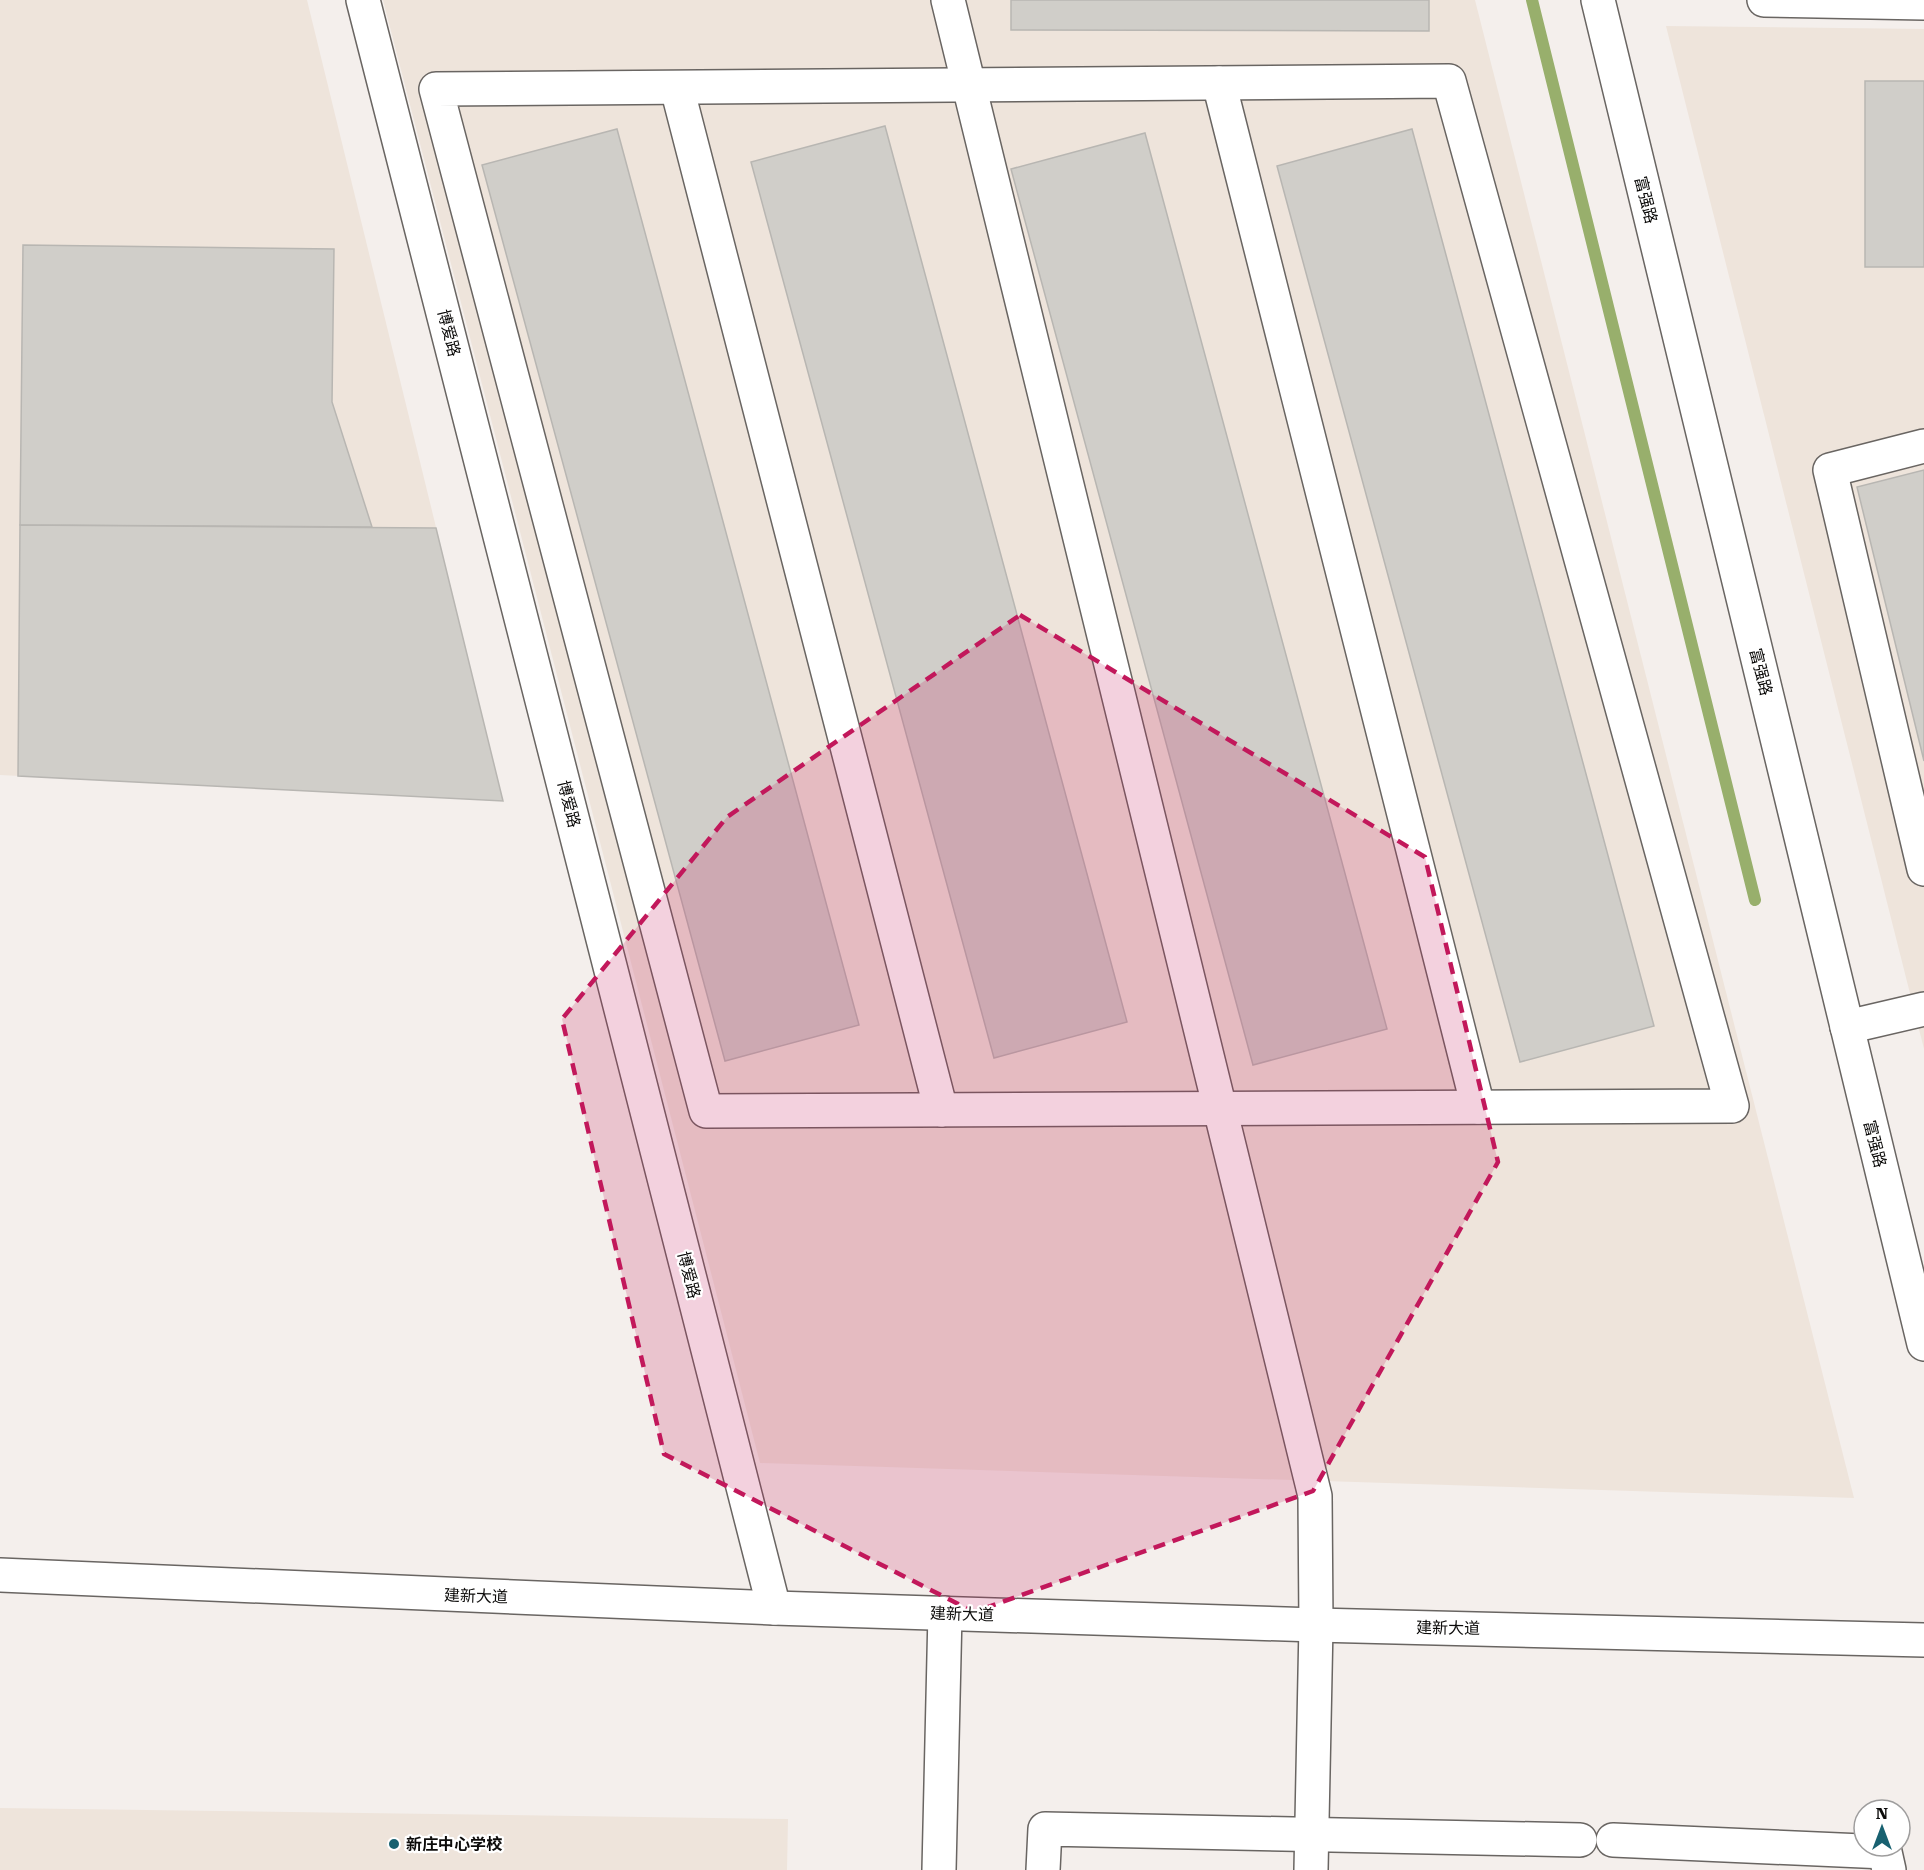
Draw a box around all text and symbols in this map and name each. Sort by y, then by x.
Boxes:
street label: 富强路 [1631,174,1661,226]
street label: 博爱路 [434,307,464,359]
street label: 富强路 [1746,646,1776,698]
street label: 博爱路 [554,778,584,830]
street label: 富强路 [1860,1118,1890,1170]
street label: 博爱路 [674,1249,704,1301]
street label: 建新大道 [444,1585,508,1607]
street label: 建新大道 [930,1603,994,1625]
street label: 建新大道 [1416,1618,1480,1638]
north arrow [1852,1798,1912,1858]
text: N [1876,1804,1888,1823]
place label: 新庄中心学校 [406,1835,503,1854]
marker: 新庄中心学校 [387,1837,401,1851]

